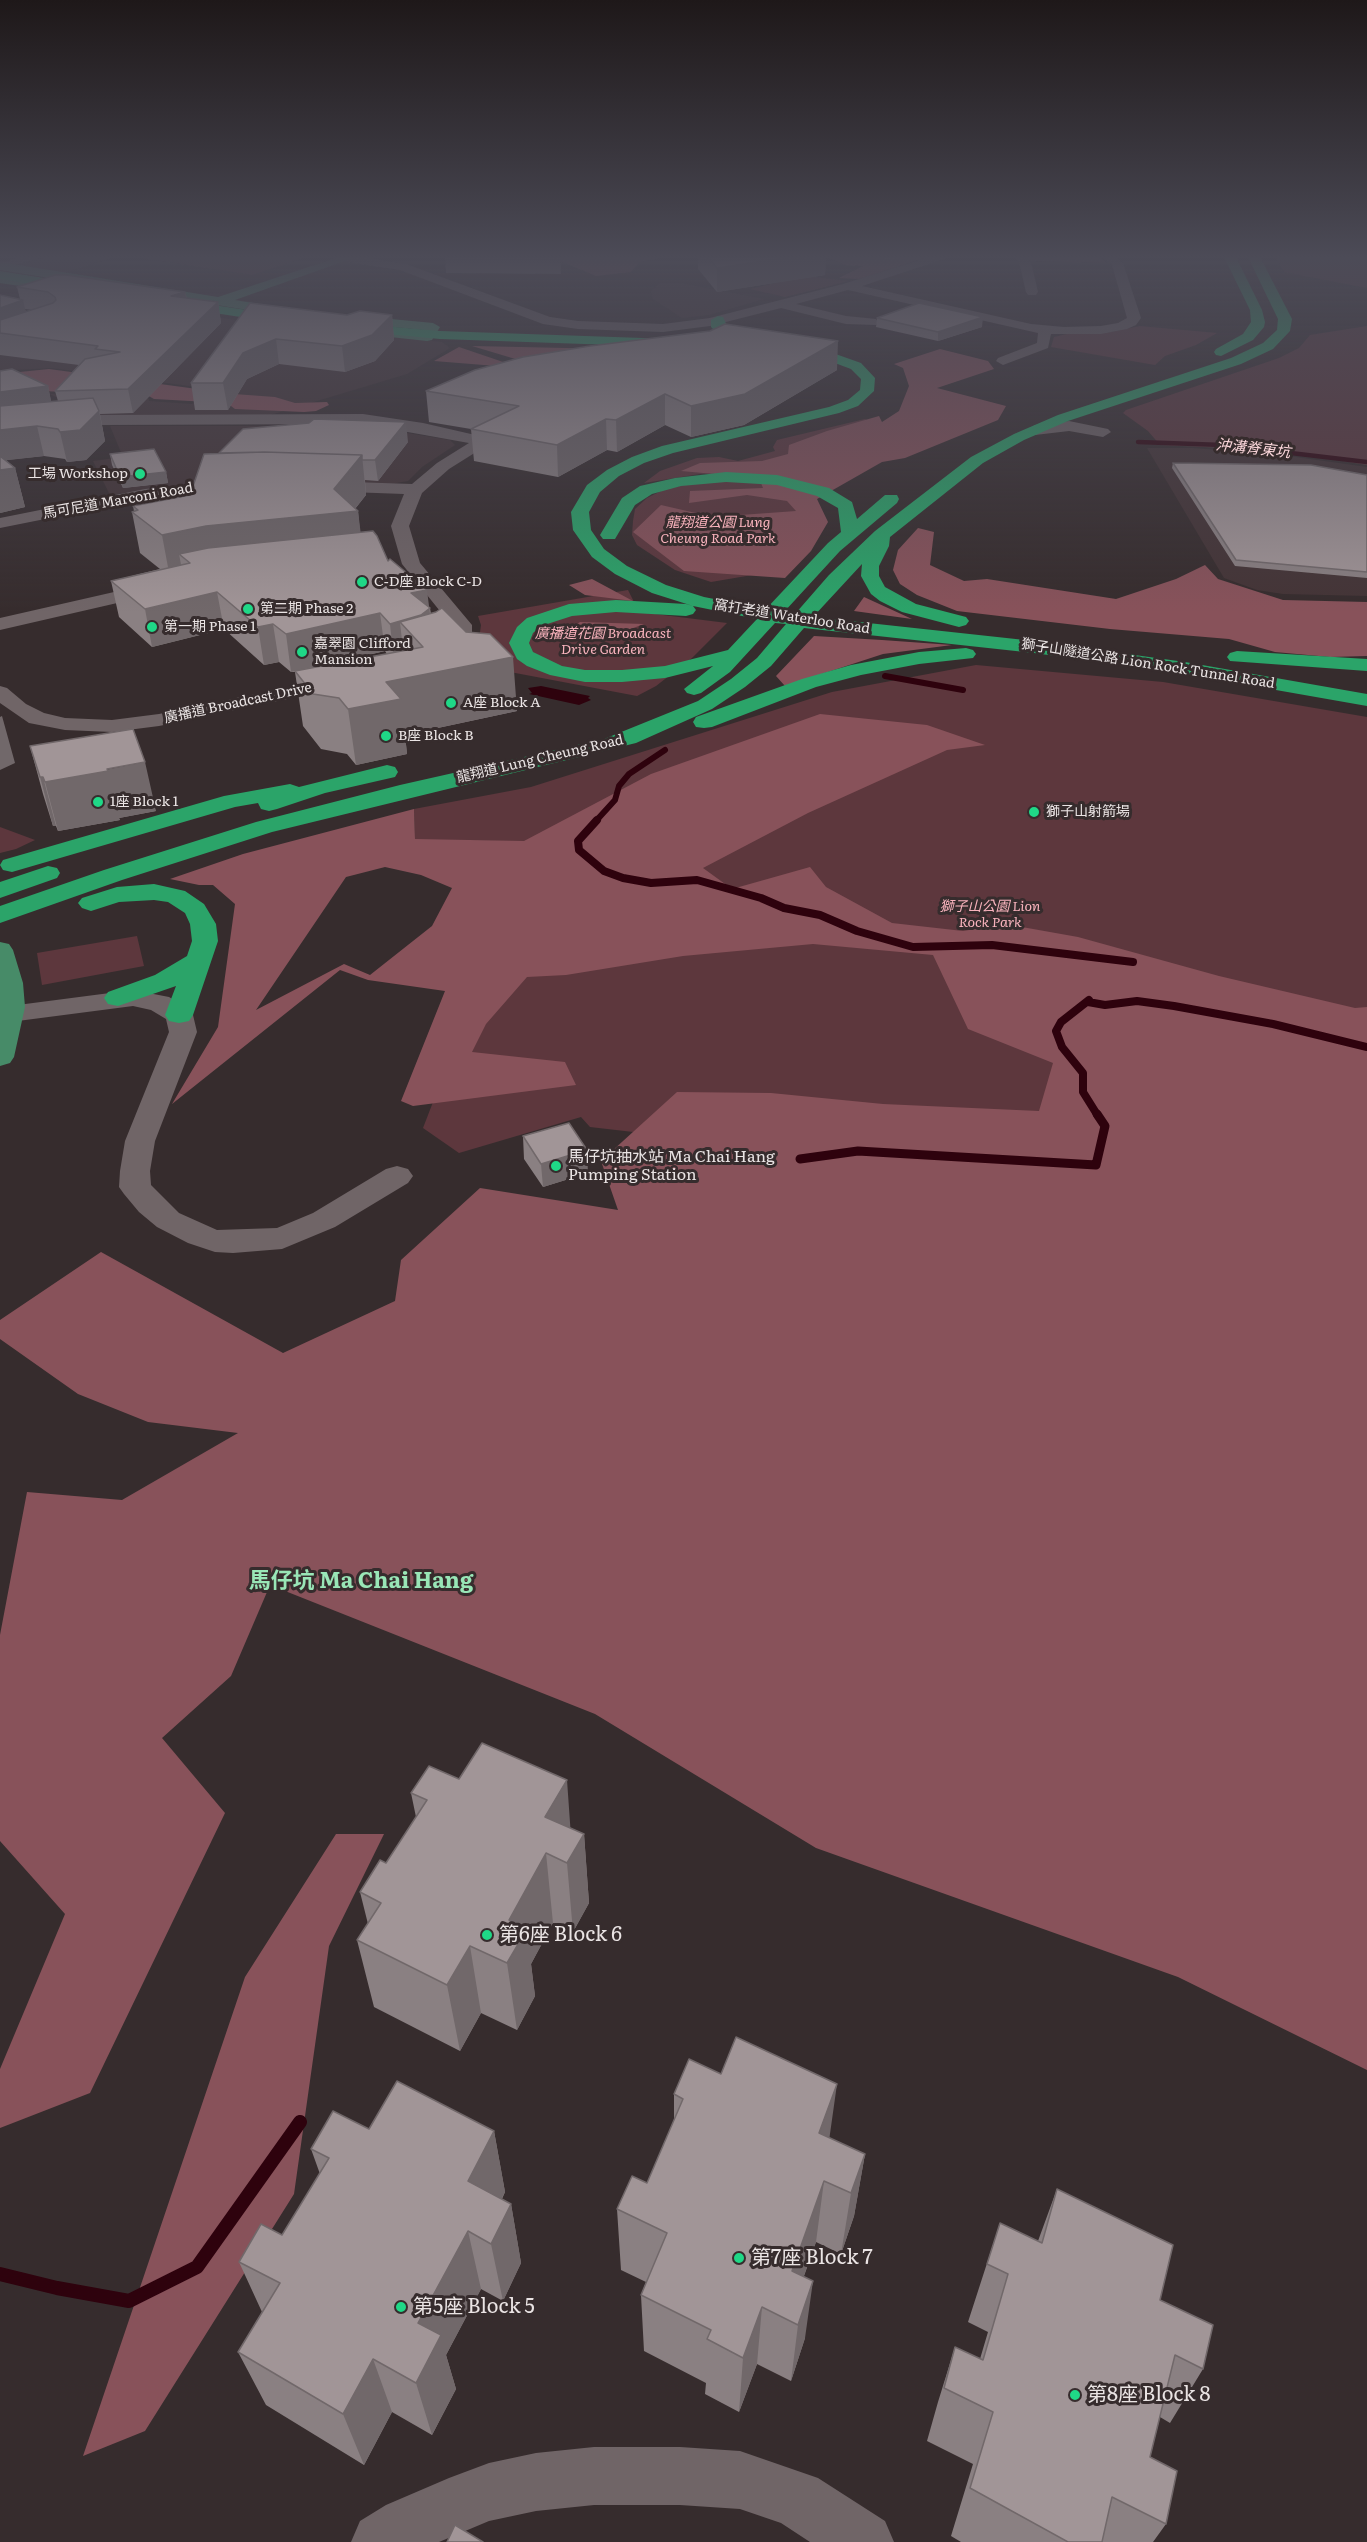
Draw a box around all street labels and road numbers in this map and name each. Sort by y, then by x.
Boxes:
street label: 馬可尼道 Marconi Road [42,480,194,522]
street label: 窩打老道 Waterloo Road [713,596,871,638]
street label: 獅子山隧道公路 Lion Rock Tunnel Road [1020,636,1276,692]
street label: 廣播道 Broadcast Drive [163,679,313,727]
street label: 龍翔道 Lung Cheung Road [455,732,625,786]

